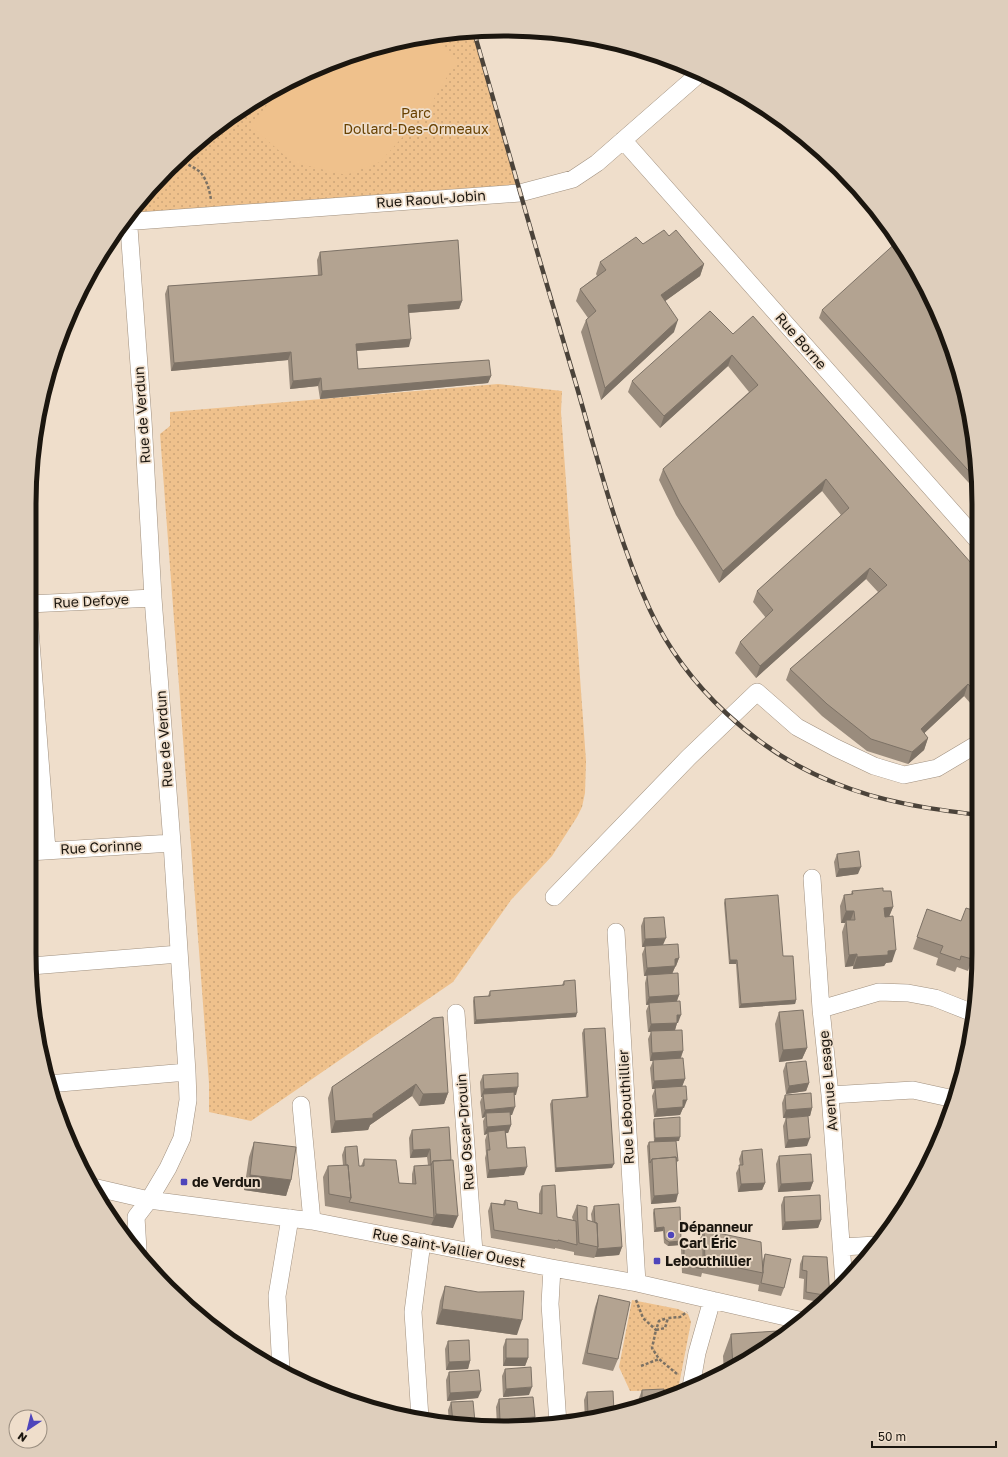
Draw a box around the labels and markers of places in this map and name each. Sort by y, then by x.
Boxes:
place label: de Verdun [192,1173,260,1190]
marker: de Verdun [179,1177,189,1187]
place label: Dépanneur Carl Éric [679,1218,754,1251]
marker: Dépanneur Carl Éric [666,1230,676,1240]
place label: Lebouthillier [665,1252,752,1269]
marker: Lebouthillier [652,1256,662,1266]

